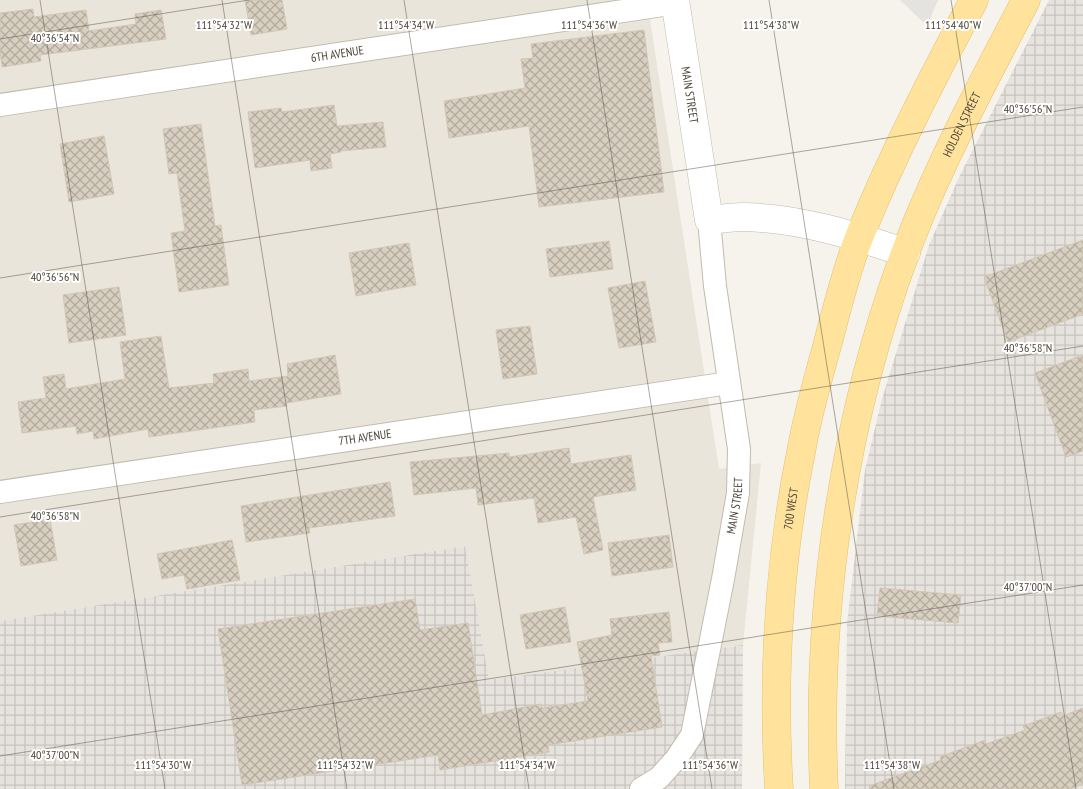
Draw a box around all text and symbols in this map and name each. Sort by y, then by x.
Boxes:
text: 111°54'32"W [196,17,252,32]
text: 111°54'34"W [378,17,434,32]
text: 111°54'36"W [561,17,617,32]
text: 111°54'38"W [743,17,799,32]
text: 111°54'40"W [925,17,981,32]
text: 40°36'54"N [31,30,79,45]
street label: 6TH AVENUE [310,42,365,65]
street label: MAIN STREET [678,65,702,125]
street label: HOLDEN STREET [939,89,984,159]
text: 40°36'56"N [1004,101,1052,116]
text: 40°36'56"N [31,269,79,284]
text: 40°36'58"N [1004,340,1052,355]
street label: 7TH AVENUE [337,426,392,448]
street label: MAIN STREET [723,476,745,535]
street label: 700 WEST [780,486,801,531]
text: 40°36'58"N [31,508,79,523]
text: 40°37'00"N [1004,579,1052,594]
text: 40°37'00"N [31,747,79,762]
text: 111°54'30"W [135,757,191,772]
text: 111°54'32"W [317,757,373,772]
text: 111°54'34"W [499,757,555,772]
text: 111°54'36"W [682,757,738,772]
text: 111°54'38"W [864,757,920,772]

